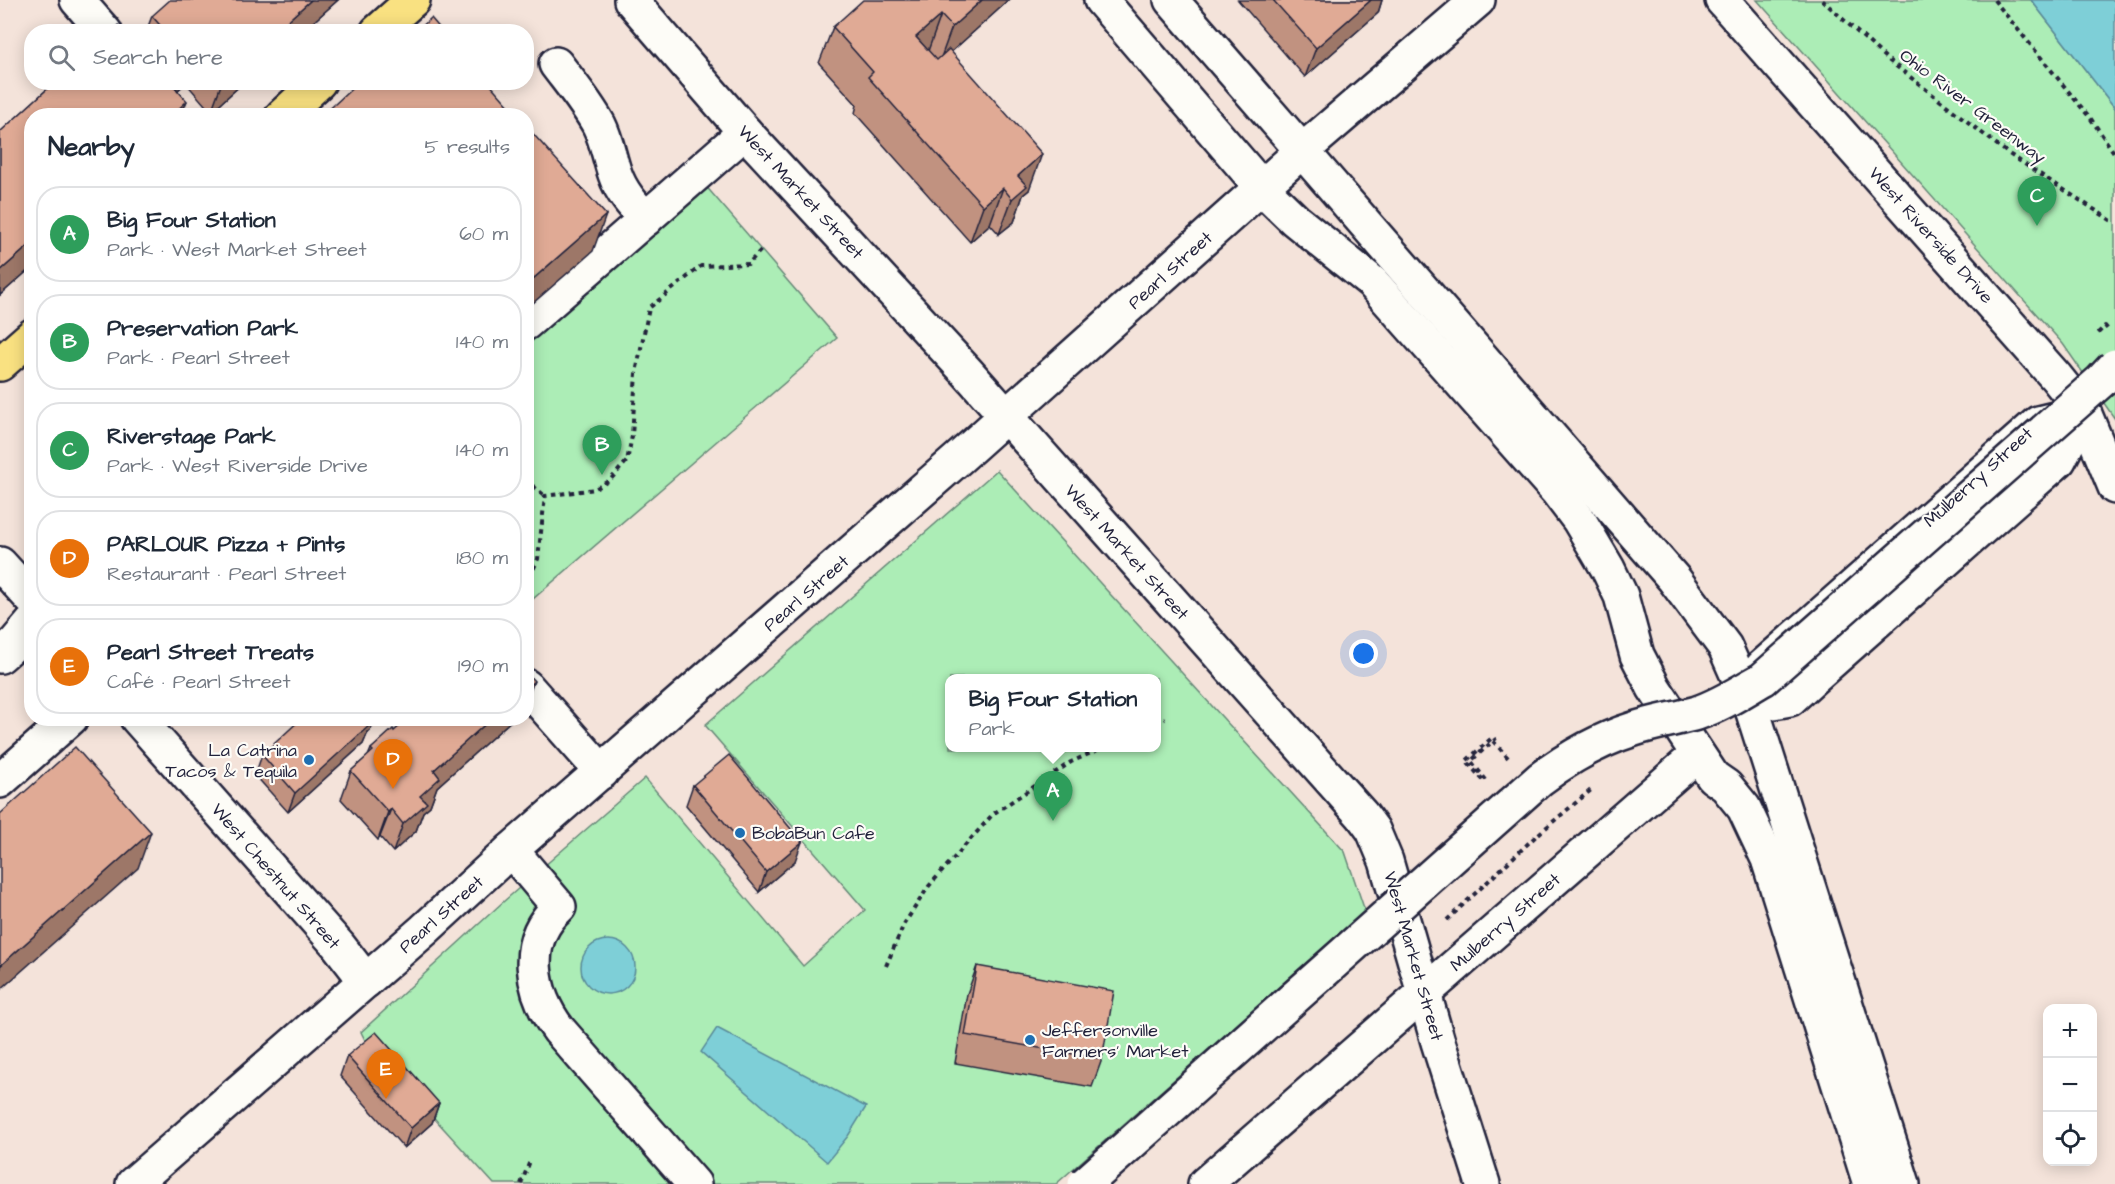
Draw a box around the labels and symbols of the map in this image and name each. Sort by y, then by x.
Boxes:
street label: Ohio River Greenway [1894,43,2051,171]
street label: West Market Street [732,120,870,265]
street label: West Riverside Drive [1862,162,1999,309]
pin: C [2018,176,2056,226]
street label: Pearl Street [1123,225,1219,315]
street label: Mulberry Street [1918,421,2040,534]
pin: B [582,426,622,475]
street label: West Market Street [1059,479,1195,626]
street label: Pearl Street [758,549,855,638]
your location [1349,639,1378,668]
place label: La Catrina Tacos & Tequila [166,738,297,784]
pin: D [374,740,412,789]
marker: La Catrina Tacos & Tequila [302,753,316,767]
pin: A [1034,772,1072,821]
street label: West Chestnut Street [205,798,347,955]
place label: BobaBun Cafe [752,821,875,846]
marker: BobaBun Cafe [733,826,747,840]
street label: Mulberry Street [1445,867,1567,978]
street label: Pearl Street [394,869,490,959]
street label: West Market Street [1377,869,1450,1044]
place label: Jeffersonville Farmers' Market [1042,1018,1189,1064]
marker: Jeffersonville Farmers' Market [1023,1033,1037,1047]
pin: E [366,1050,406,1099]

